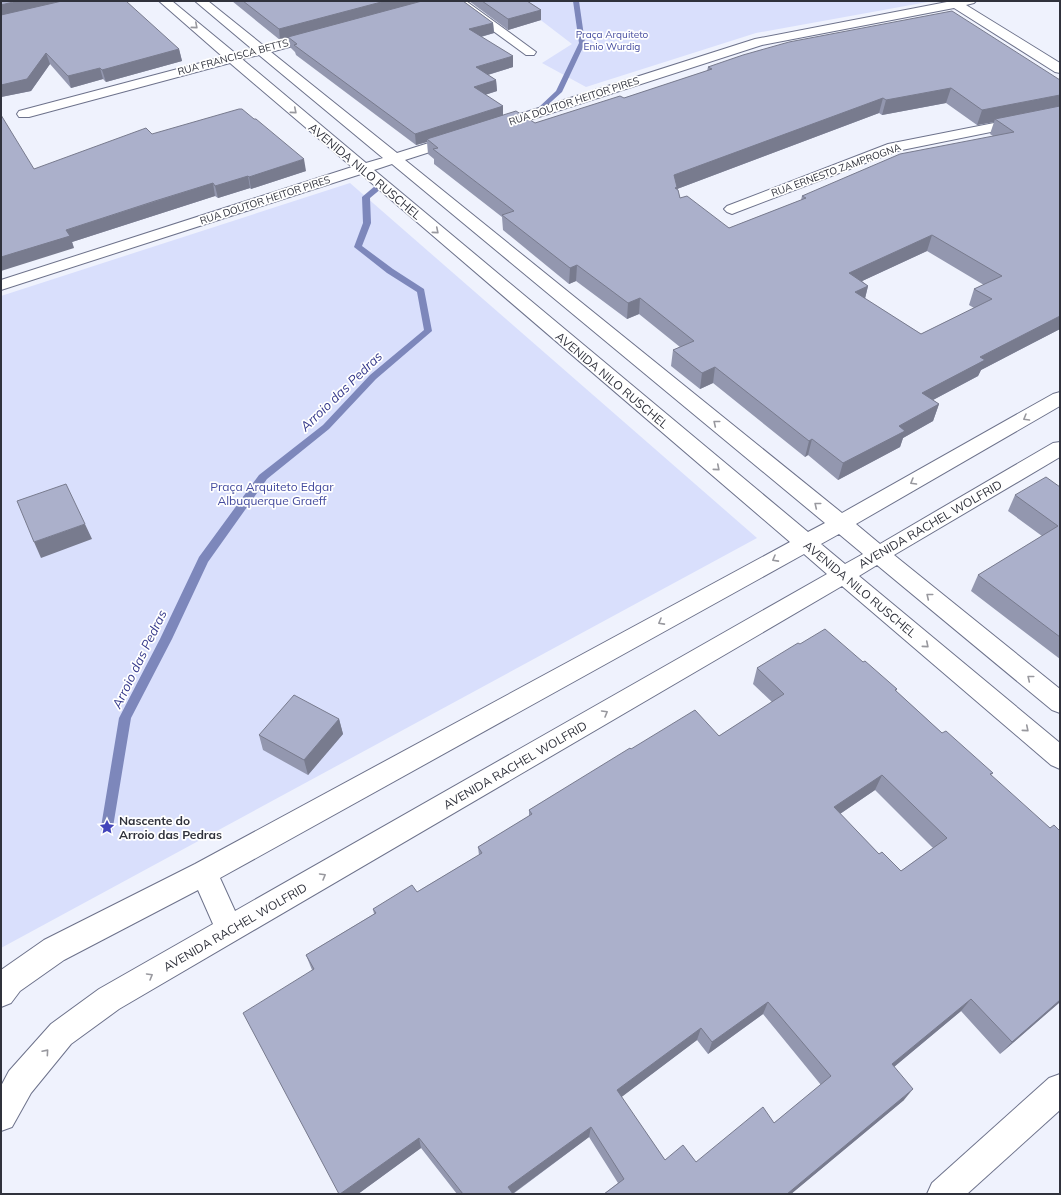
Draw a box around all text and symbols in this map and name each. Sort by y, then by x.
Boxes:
one-way arrow [190,22,197,29]
park label: Praça Arquiteto Enio Wurdig [576,28,649,53]
street label: RUA FRANCISCA BETTS [176,36,290,78]
street label: RUA DOUTOR HEITOR PIRES [507,74,641,128]
one-way arrow [289,106,296,113]
street label: AVENIDA NILO RUSCHEL [306,119,425,223]
street label: RUA ERNESTO ZAMPROGNA [769,140,903,200]
street label: RUA DOUTOR HEITOR PIRES [198,173,332,227]
one-way arrow [431,226,438,233]
street label: AVENIDA NILO RUSCHEL [553,328,672,432]
water label: Arroio das Pedras [296,348,385,435]
one-way arrow [1023,413,1030,420]
one-way arrow [714,420,721,427]
one-way arrow [712,464,719,471]
street label: AVENIDA RACHEL WOLFRID [855,477,1005,571]
one-way arrow [910,478,917,485]
park label: Praça Arquiteto Edgar Albuquerque Graeff [210,479,334,508]
one-way arrow [814,503,822,510]
street label: AVENIDA NILO RUSCHEL [801,537,920,641]
one-way arrow [772,554,779,562]
one-way arrow [927,593,934,600]
water label: Arroio das Pedras [108,607,170,712]
one-way arrow [658,617,665,624]
one-way arrow [922,641,929,648]
one-way arrow [1027,675,1034,682]
one-way arrow [601,710,608,717]
street label: AVENIDA RACHEL WOLFRID [440,718,590,812]
one-way arrow [1021,724,1029,731]
place label: Nascente do Arroio das Pedras [119,813,222,842]
place icon: Nascente do Arroio das Pedras [98,818,116,836]
one-way arrow [319,873,326,880]
street label: AVENIDA RACHEL WOLFRID [160,880,310,974]
one-way arrow [145,973,153,980]
one-way arrow [41,1050,48,1057]

